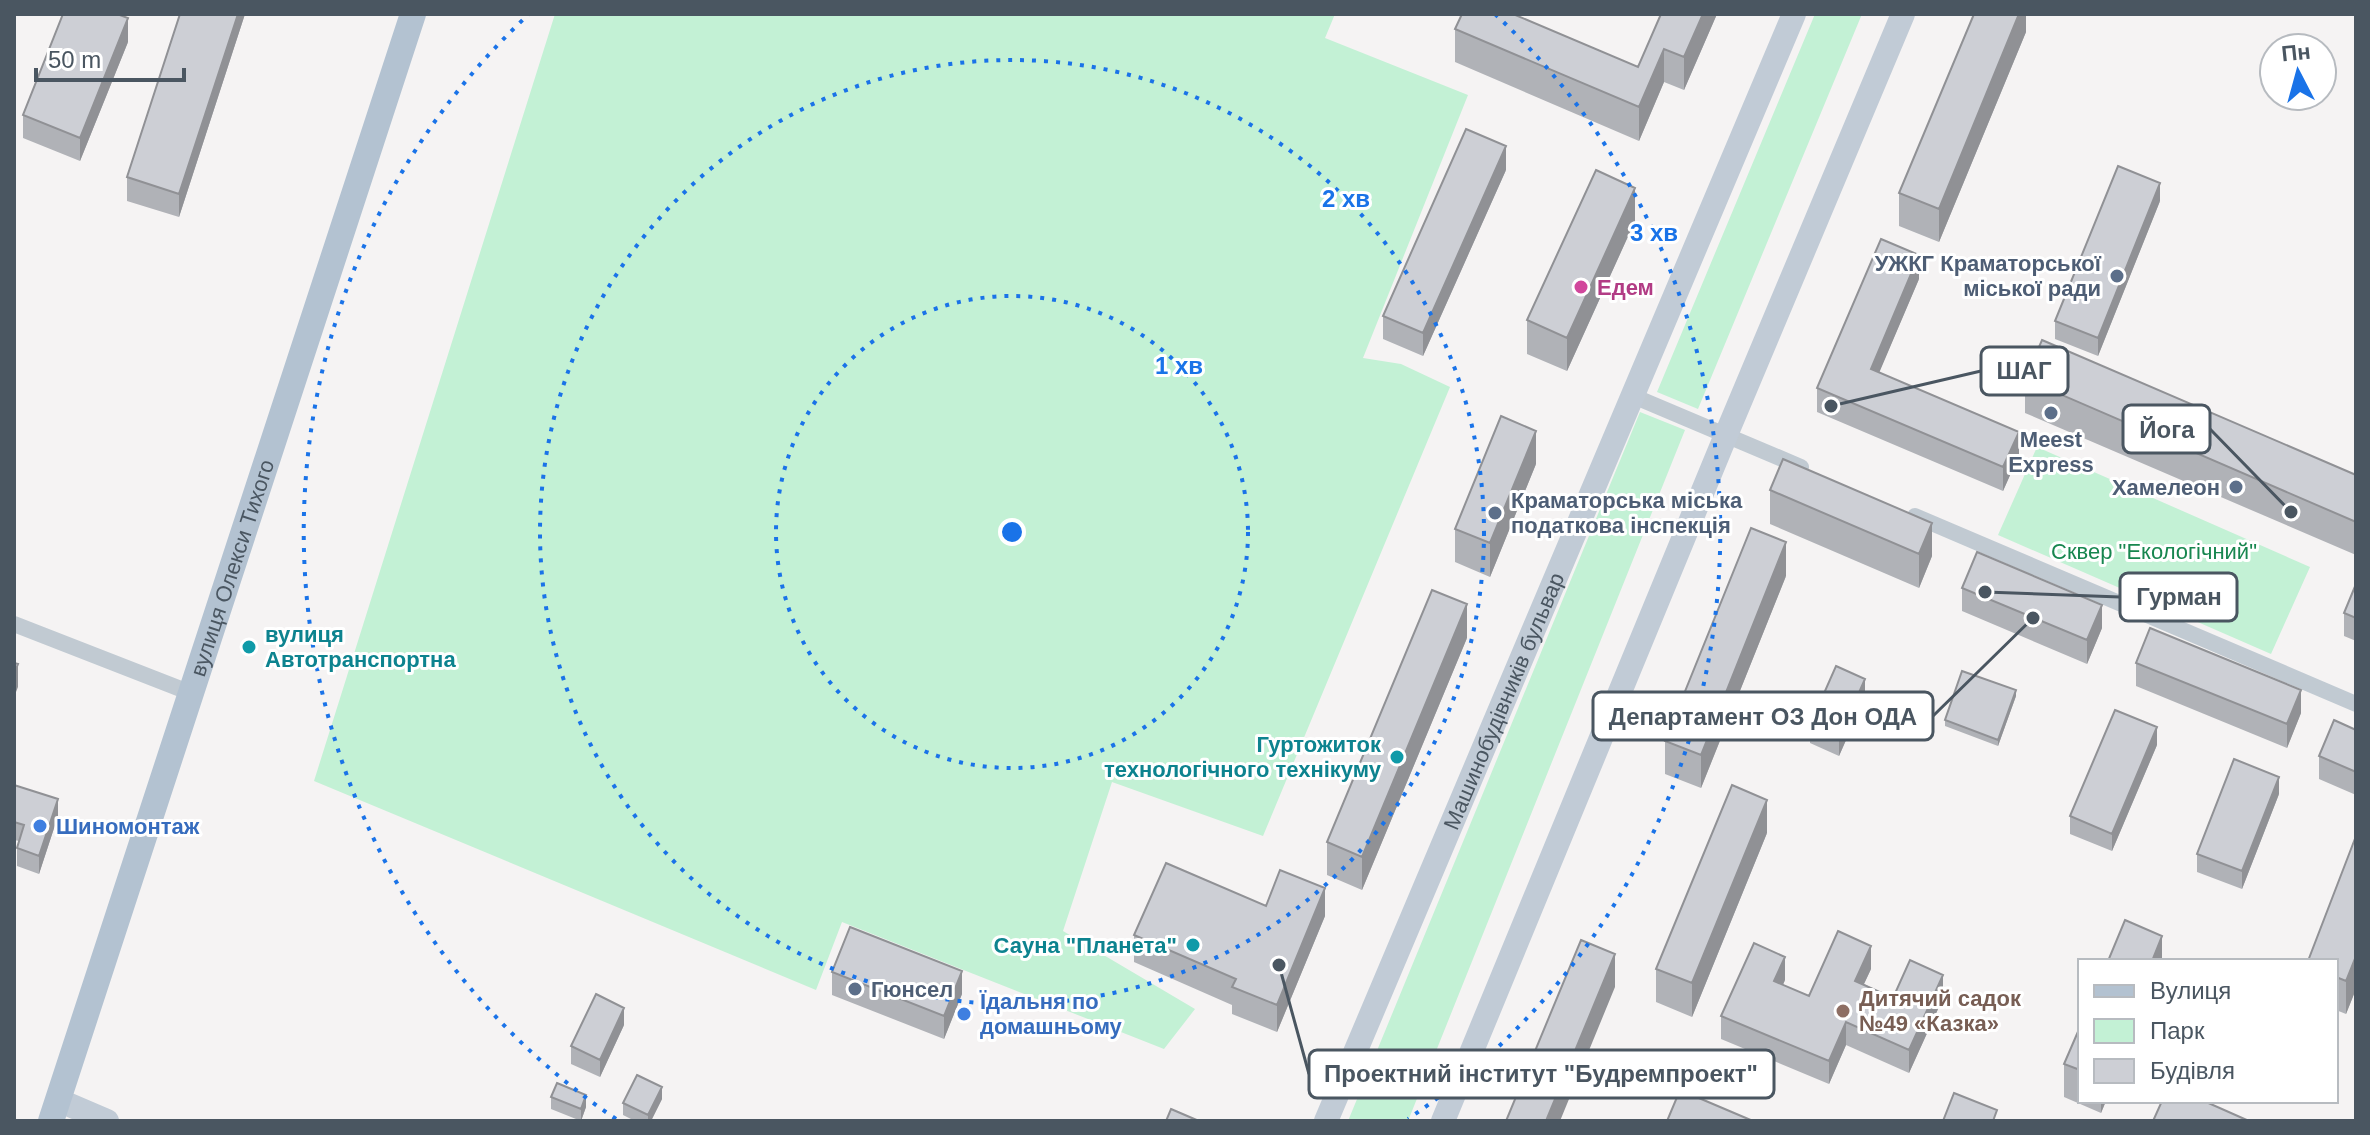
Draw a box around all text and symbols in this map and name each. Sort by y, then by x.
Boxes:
scale bar [36,32,184,82]
north arrow [2258,32,2338,112]
text: Пн [2280,39,2312,67]
text: 50 m [48,46,101,73]
text: 2 хв [1322,185,1370,212]
text: 3 хв [1630,219,1678,246]
place label: УЖКГ Краматорської міської ради [1875,251,2102,301]
marker: УЖКГ Краматорської міської ради [2108,267,2126,285]
place label: Едем [1597,275,1654,300]
marker: Едем [1572,278,1590,296]
callout: ШАГ [1981,347,2068,395]
text: 1 хв [1155,352,1203,379]
text: ШАГ [1996,357,2052,384]
marker: Meest Express [2042,404,2060,422]
callout: Йога [2123,405,2210,453]
text: Йога [2139,416,2195,443]
place label: Meest Express [2008,427,2094,477]
street label: вулиця Олекси Тихого [185,456,279,679]
place label: Хамелеон [2112,475,2220,500]
marker: Хамелеон [2227,478,2245,496]
place label: Краматорська міська податкова інспекція [1511,488,1743,538]
marker: Краматорська міська податкова інспекція [1486,504,1504,522]
centre of rings [998,518,1026,546]
park label: Сквер "Екологічний" [2051,539,2257,564]
street label: Машинобудівників бульвар [1439,569,1569,833]
callout: Гурман [2120,573,2237,621]
text: Гурман [2136,583,2222,610]
place label: вулиця Автотранспортна [265,622,456,672]
marker: вулиця Автотранспортна [240,638,258,656]
callout: Департамент ОЗ Дон ОДА [1593,692,1933,740]
text: Департамент ОЗ Дон ОДА [1609,703,1917,730]
place label: Гуртожиток технологічного технікуму [1104,732,1382,782]
marker: Гуртожиток технологічного технікуму [1388,748,1406,766]
place label: Шиномонтаж [56,814,200,839]
marker: Шиномонтаж [31,817,49,835]
place label: Сауна "Планета" [994,933,1177,958]
marker: Сауна "Планета" [1184,936,1202,954]
legend [2078,959,2338,1103]
place label: Гюнсел [871,977,953,1002]
text: Вулиця [2150,977,2231,1004]
marker: Гюнсел [846,980,864,998]
place label: Дитячий садок №49 «Казка» [1859,986,2022,1036]
place label: Їдальня по домашньому [979,989,1123,1039]
marker: Дитячий садок №49 «Казка» [1834,1002,1852,1020]
marker: Їдальня по домашньому [955,1005,973,1023]
text: Парк [2150,1017,2205,1044]
callout: Проектний інститут "Будремпроект" [1309,1050,1774,1098]
text: Будівля [2150,1057,2235,1084]
text: Проектний інститут "Будремпроект" [1324,1060,1758,1087]

